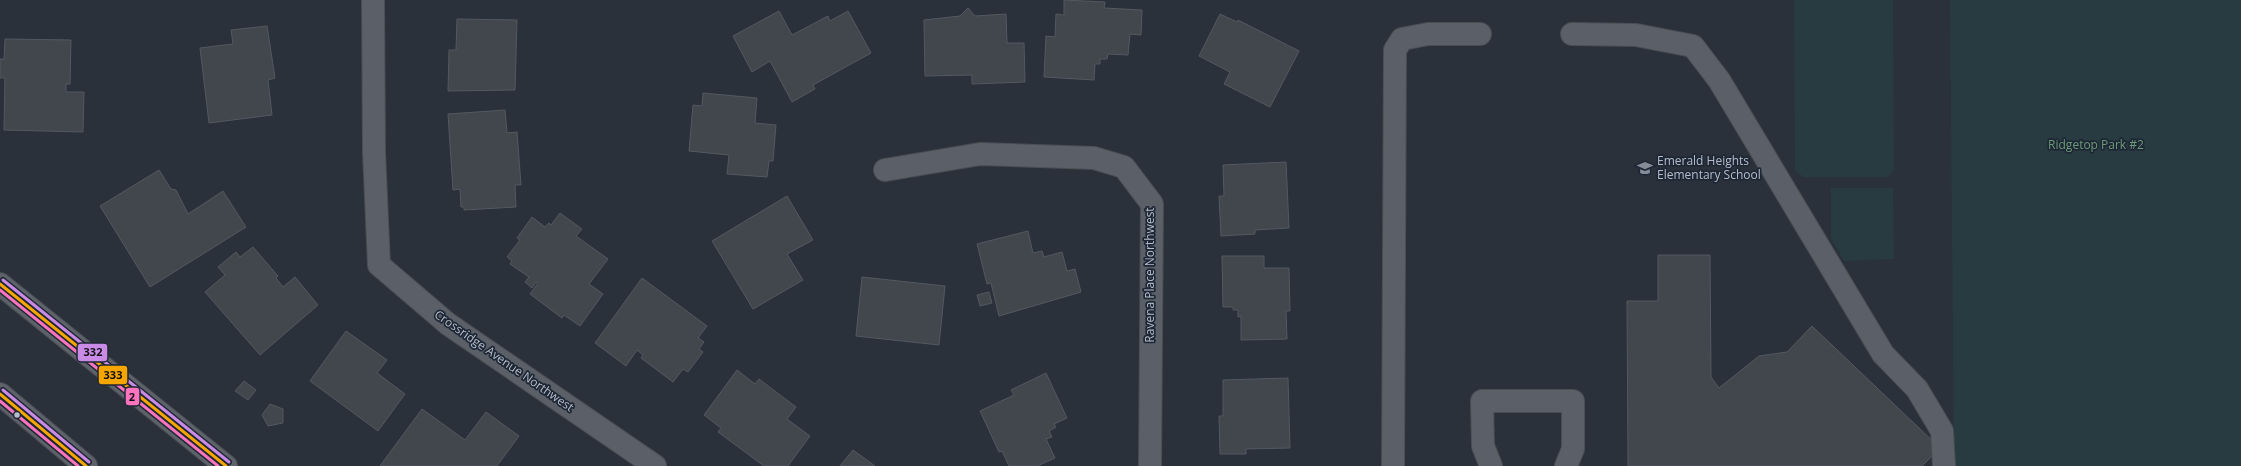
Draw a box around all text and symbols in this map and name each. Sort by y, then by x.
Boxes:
park label: Ridgetop Park #2 [2048,136,2144,153]
place label: Emerald Heights Elementary School [1657,152,1761,183]
school or university icon: Emerald Heights Elementary School [1636,159,1654,177]
street label: Ravena Place Northwest [1141,207,1158,343]
street label: Crossridge Avenue Northwest [431,306,577,415]
line badge: 332 [77,343,108,362]
text: 332 [84,344,102,359]
line badge: 333 [98,365,128,385]
text: 333 [104,367,122,382]
line badge: 2 [125,387,140,406]
text: 2 [129,389,135,404]
unlabelled marker [12,410,22,420]

